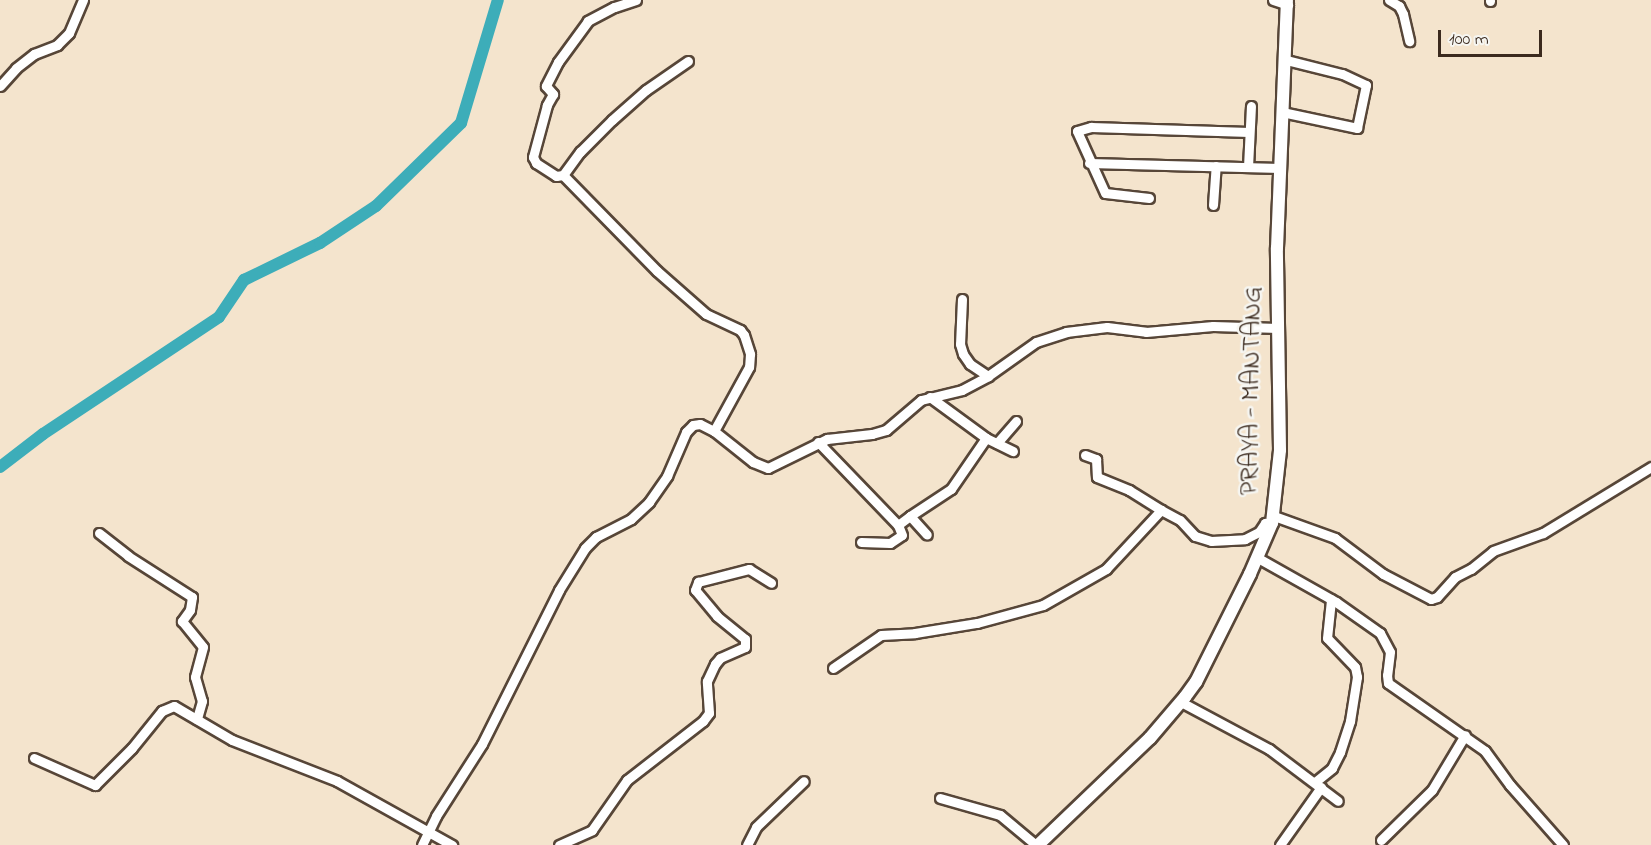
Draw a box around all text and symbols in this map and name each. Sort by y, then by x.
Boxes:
scale bar [1441,18,1544,56]
text: 100 m [1449,27,1489,53]
street label: PRAYA - MANTANG [1236,286,1270,496]

